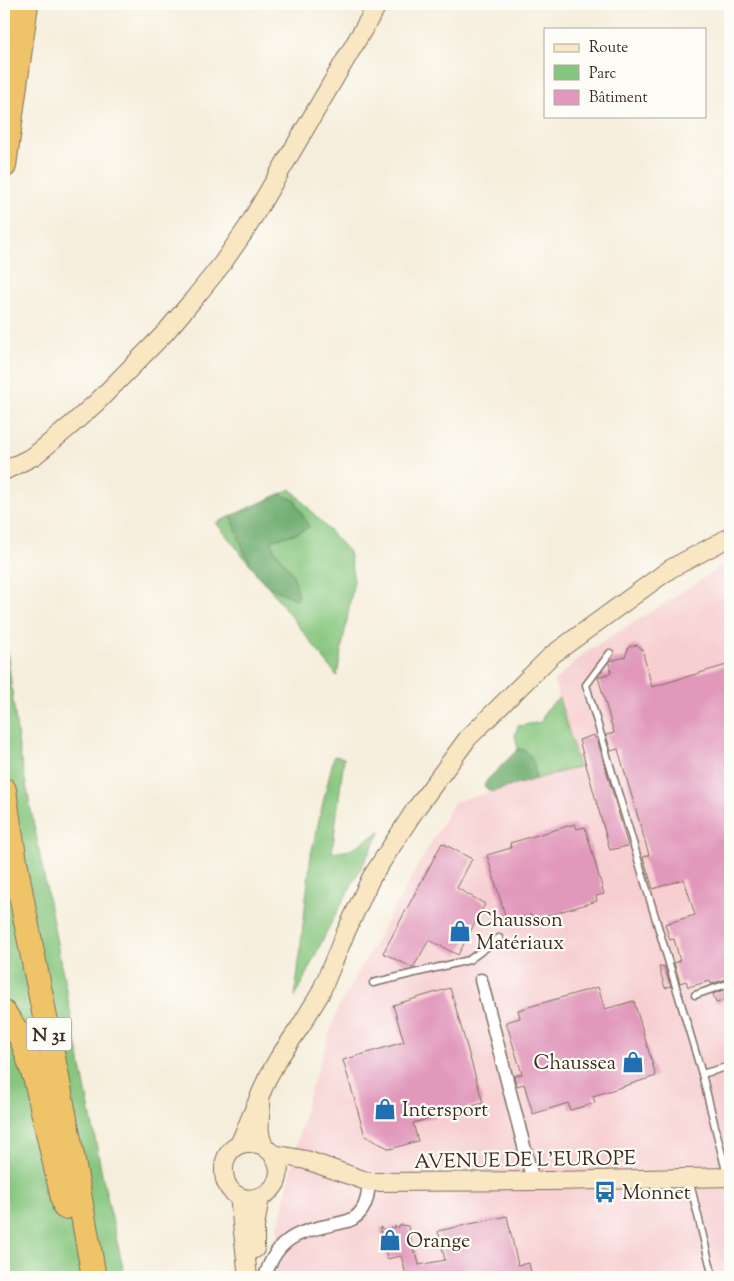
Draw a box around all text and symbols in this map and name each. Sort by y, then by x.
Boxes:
legend [544,28,706,118]
text: Route [589,38,628,59]
text: Parc [589,64,617,85]
text: Bâtiment [589,88,648,109]
place label: Chausson Matériaux [476,907,564,959]
shop icon: Chausson Matériaux [447,918,473,944]
road number: N 31 [27,1018,72,1050]
shop icon: Chaussea [620,1049,646,1075]
place label: Chaussea [533,1050,616,1079]
shop icon: Intersport [372,1096,398,1122]
place label: Intersport [402,1097,488,1126]
street label: AVENUE DE L'EUROPE [414,1145,636,1178]
bus stop icon: Monnet [592,1179,618,1205]
place label: Monnet [622,1180,691,1209]
shop icon: Orange [377,1227,403,1253]
place label: Orange [406,1228,470,1257]

